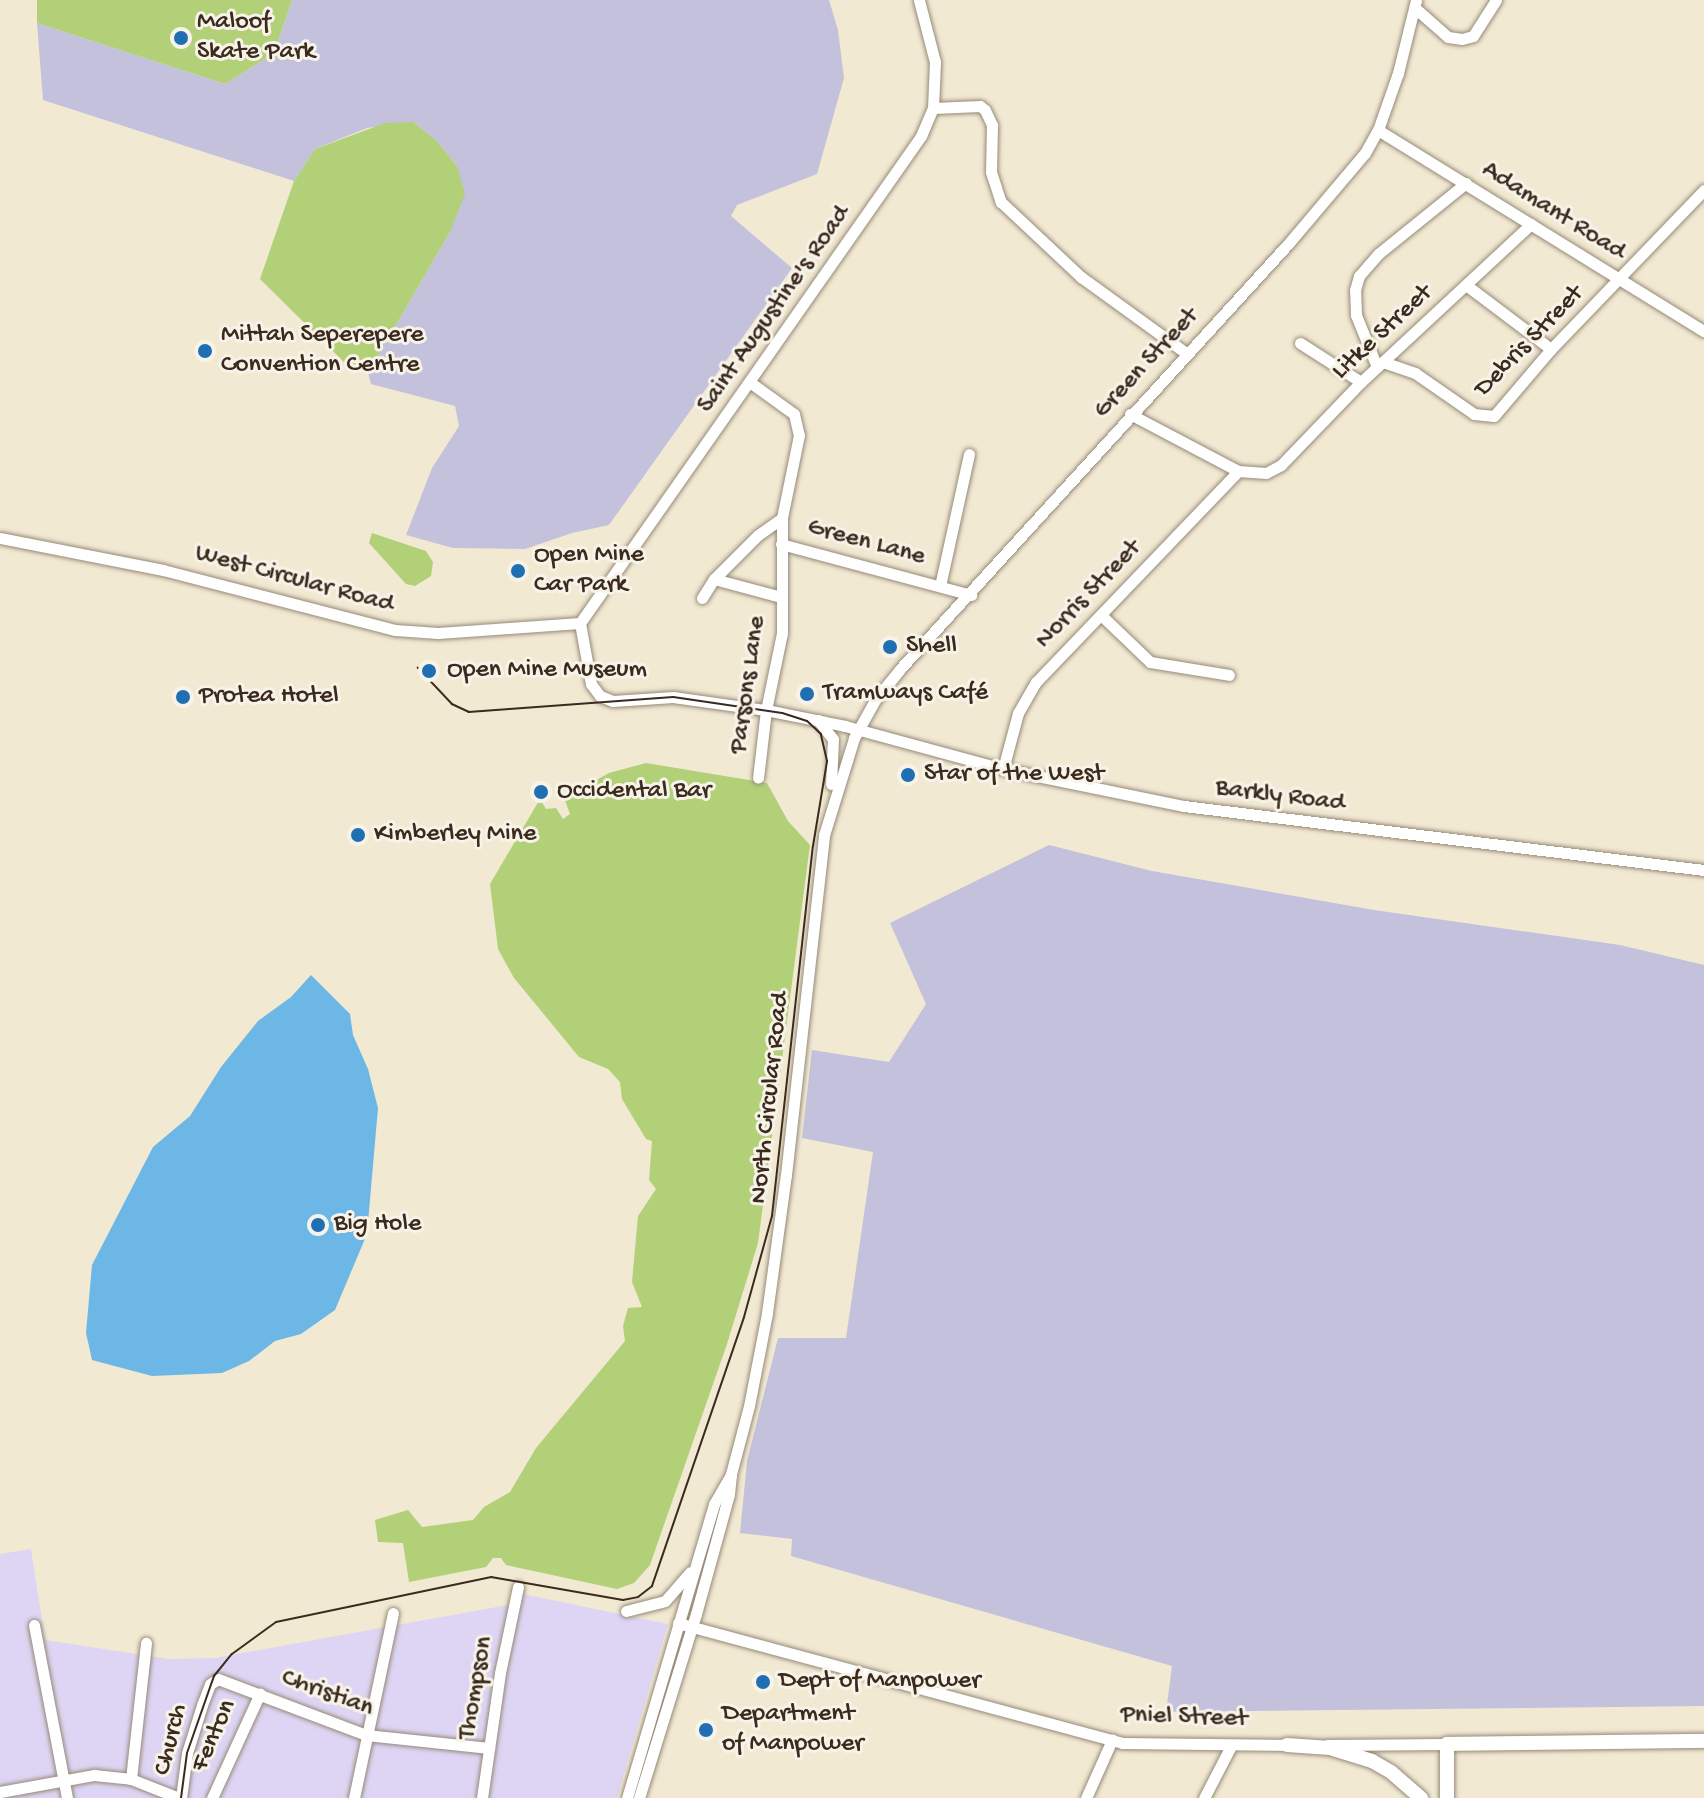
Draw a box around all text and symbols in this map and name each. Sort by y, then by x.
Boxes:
place label: Maloof Skate Park [197,7,315,68]
marker: Maloof Skate Park [172,29,190,47]
street label: Adamant Road [1475,155,1631,269]
street label: Saint Augustine's Road [692,200,858,420]
street label: Litke Street [1326,279,1440,387]
street label: Debris Street [1469,279,1591,405]
street label: Green Street [1088,302,1206,426]
place label: Mittah Seperepere Convention Centre [221,320,424,382]
marker: Mittah Seperepere Convention Centre [196,342,214,360]
street label: Green Lane [804,512,928,574]
street label: Norris Street [1029,534,1149,656]
street label: West Circular Road [191,539,397,621]
place label: Open Mine Car Park [534,540,644,602]
marker: Open Mine Car Park [509,562,527,580]
street label: Parsons Lane [724,614,774,756]
place label: Shell [906,631,957,663]
marker: Shell [881,638,899,656]
place label: Open Mine Museum [447,655,647,687]
marker: Open Mine Museum [418,660,440,682]
place label: Tramways Café [823,678,988,710]
place label: Protea Hotel [199,681,339,713]
marker: Tramways Café [798,685,816,703]
marker: Protea Hotel [174,688,192,706]
place label: Star of the West [924,759,1104,791]
marker: Star of the West [899,766,917,784]
street label: Barkly Road [1214,774,1346,820]
place label: Occidental Bar [557,776,711,808]
marker: Occidental Bar [532,783,550,801]
place label: Kimberley Mine [374,819,536,851]
marker: Kimberley Mine [349,826,367,844]
street label: North Circular Road [744,991,798,1205]
place label: Big Hole [334,1209,421,1241]
marker: Big Hole [309,1216,327,1234]
street label: Thompson [453,1634,501,1742]
street label: Christian [277,1663,377,1725]
place label: Dept of Manpower [779,1666,980,1698]
marker: Dept of Manpower [754,1673,772,1691]
street label: Fenton [185,1695,245,1777]
place label: Department of Manpower [722,1699,864,1760]
street label: Pniel Street [1120,1700,1248,1736]
street label: Church [148,1701,196,1779]
marker: Department of Manpower [697,1721,715,1739]

